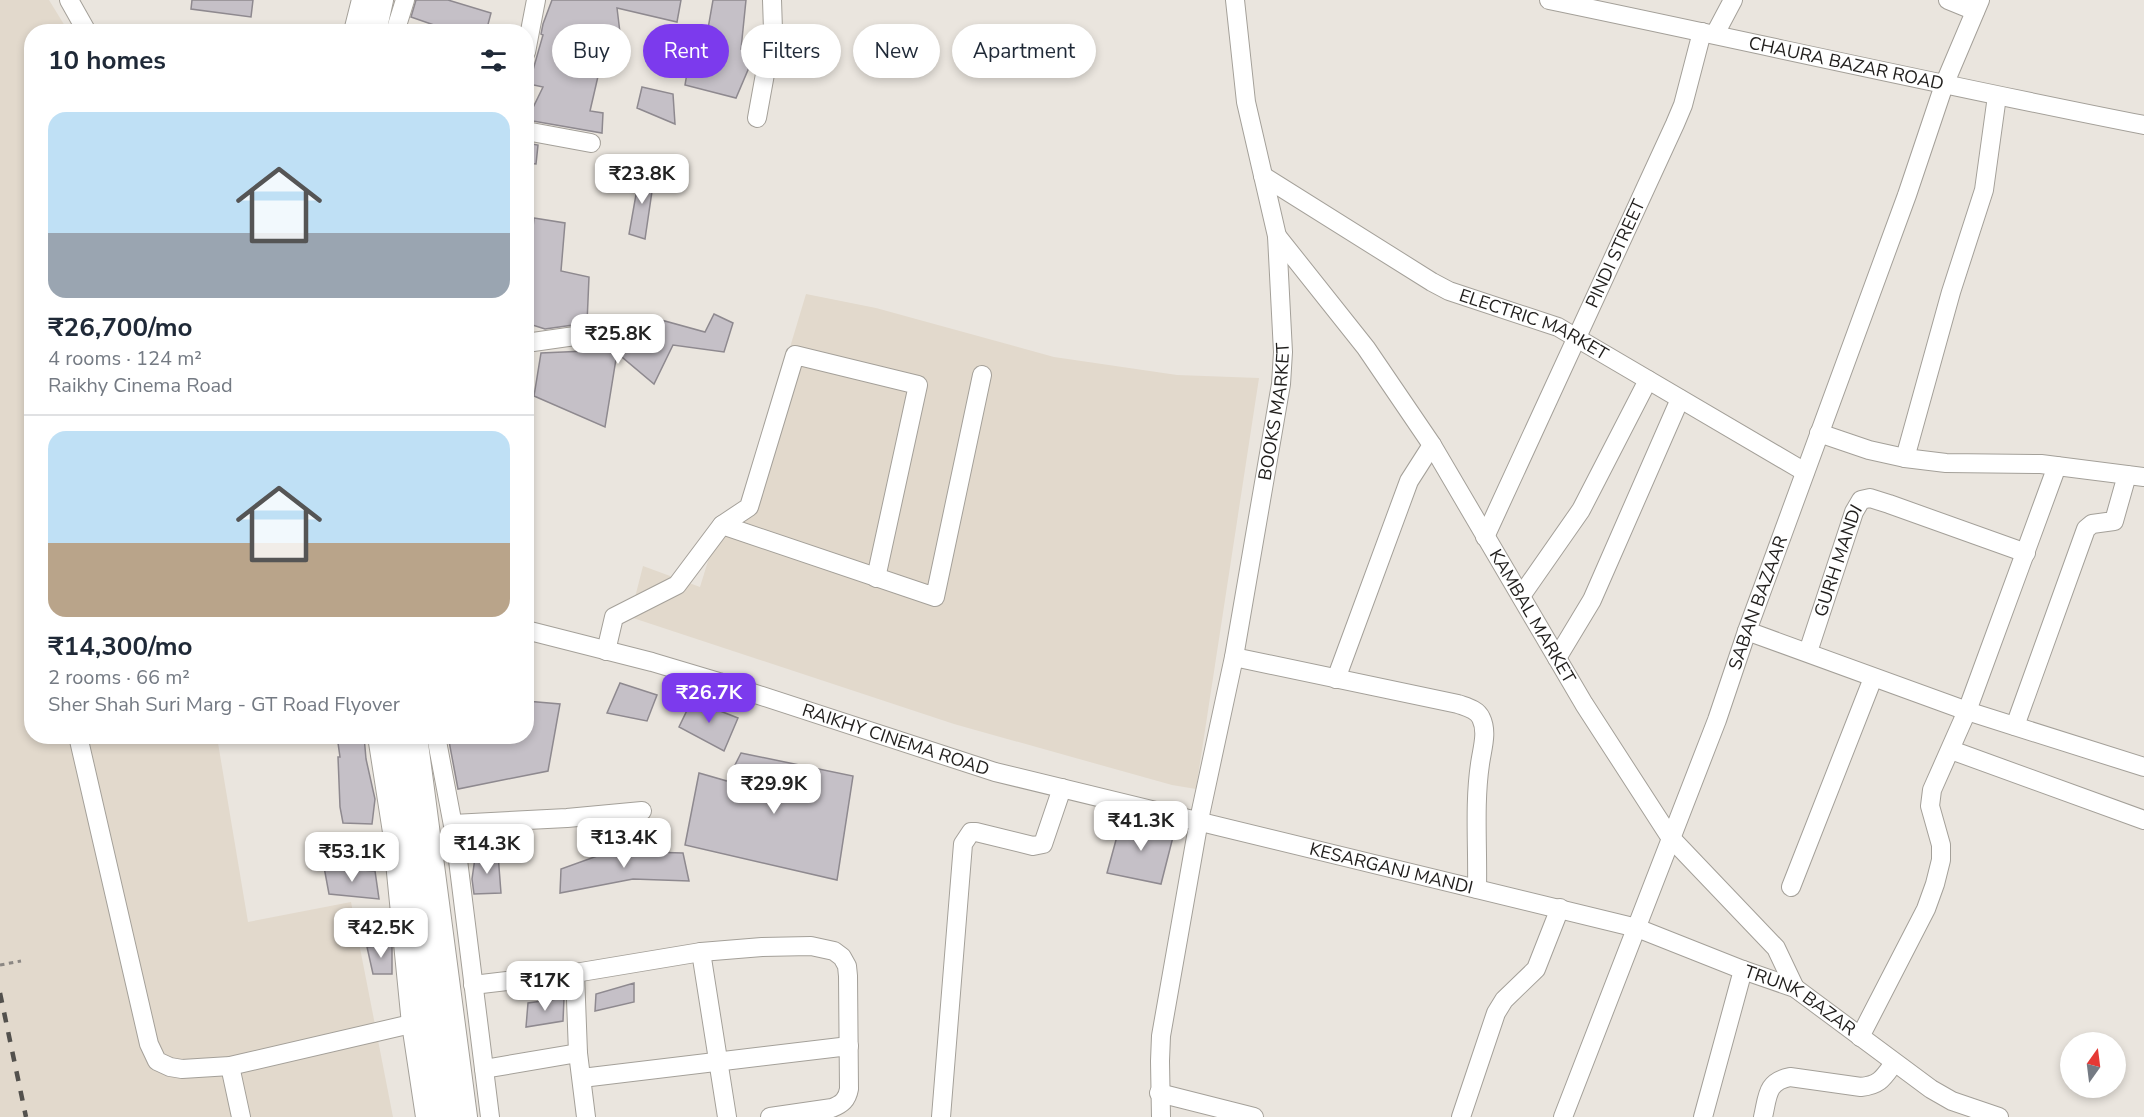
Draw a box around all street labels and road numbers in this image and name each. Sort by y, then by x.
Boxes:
street label: CHAURA BAZAR ROAD [1747,31,1946,96]
street label: PINDI STREET [1580,195,1651,312]
street label: ELECTRIC MARKET [1456,283,1613,366]
street label: BOOKS MARKET [1253,342,1295,482]
street label: GURH MANDI [1808,500,1868,620]
street label: SABAN BAZAAR [1723,532,1793,673]
street label: KAMBAL MARKET [1484,545,1581,688]
street label: RAIKHY CINEMA ROAD [799,698,993,781]
street label: KESARGANJ MANDI [1307,837,1475,900]
street label: TRUNK BAZAR [1741,959,1861,1041]

